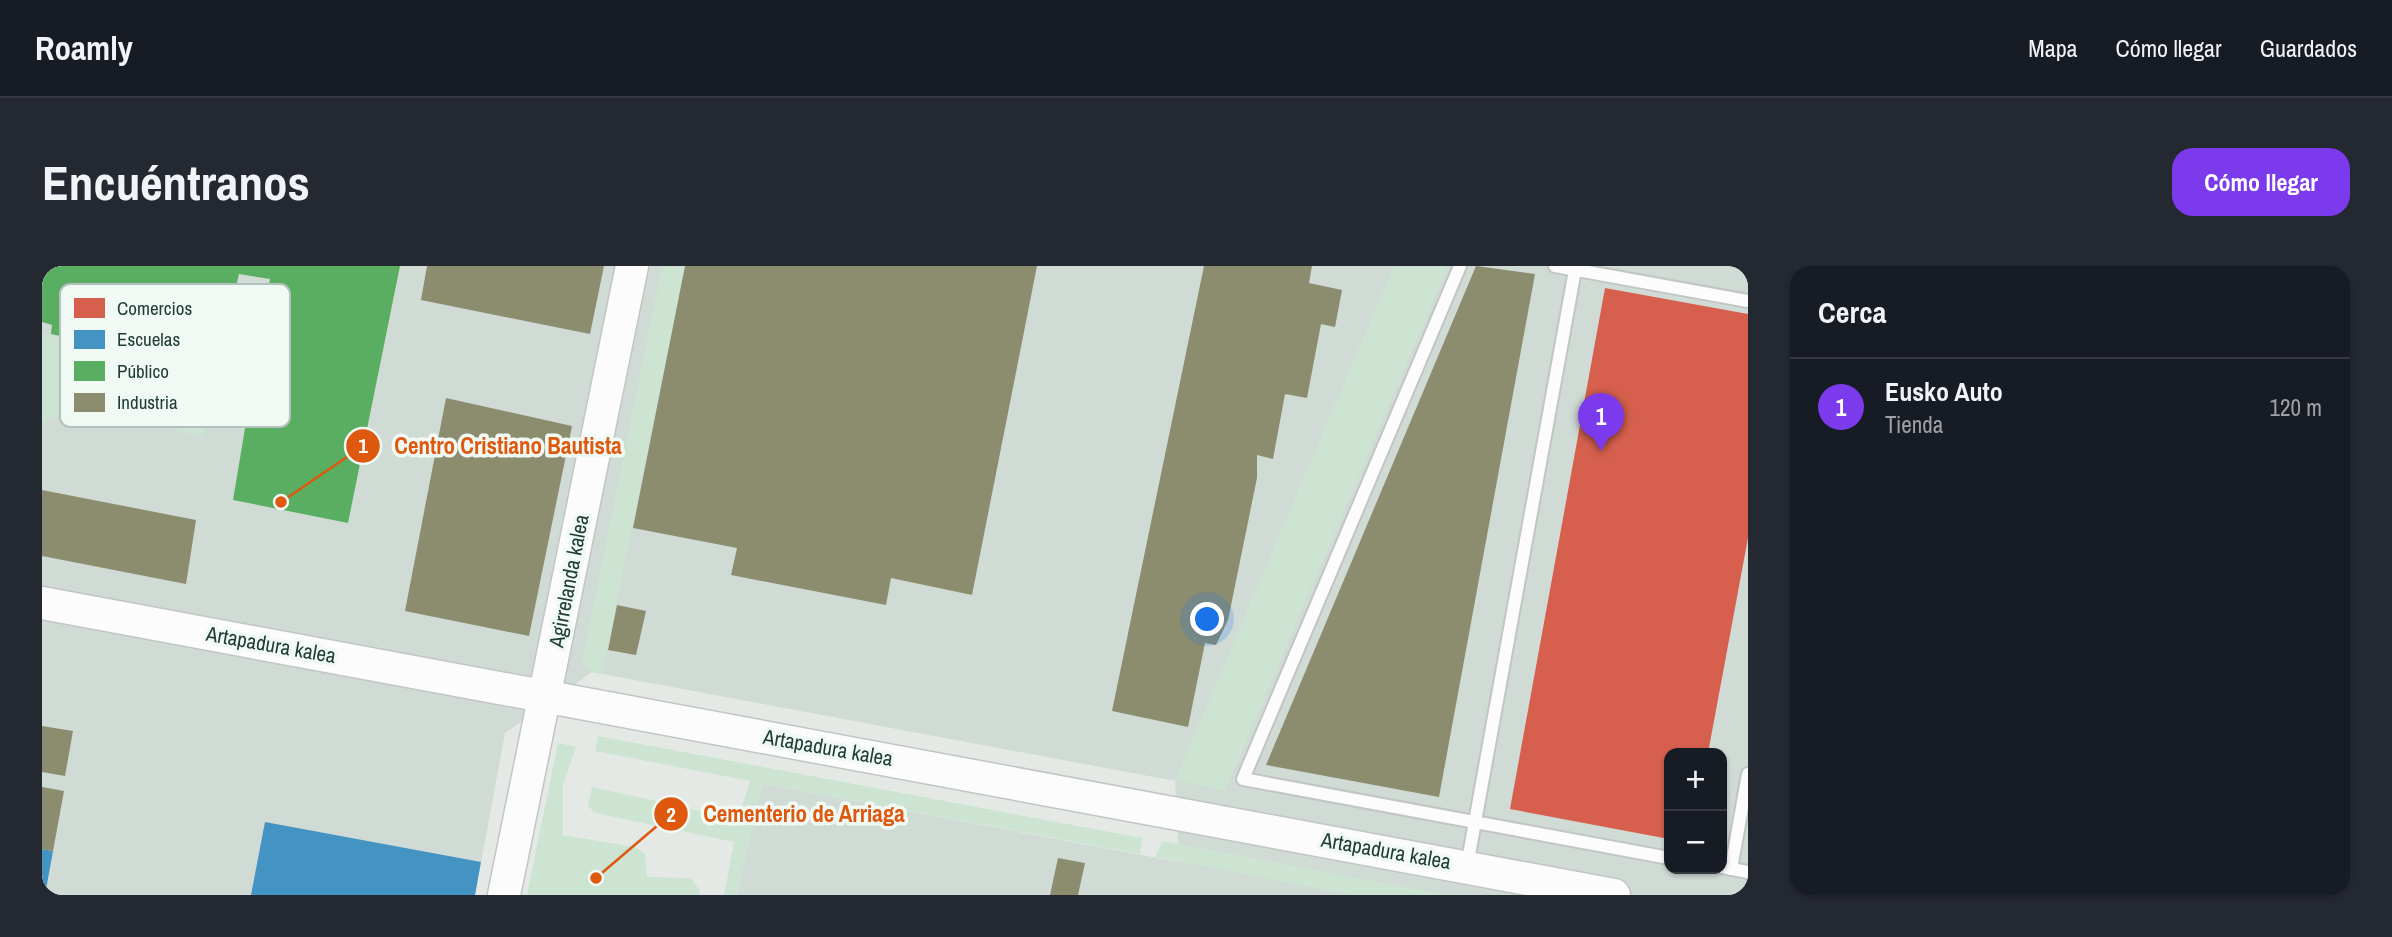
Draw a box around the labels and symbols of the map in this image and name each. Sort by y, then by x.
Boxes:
legend [60,284,290,427]
text: Comercios [117,295,193,321]
text: Escuelas [117,326,180,352]
text: Público [117,358,169,384]
text: Industria [117,389,178,415]
pin: 1 [1578,393,1624,451]
callout: Centro Cristiano Bautista [346,424,636,468]
text: Centro Cristiano Bautista [394,430,622,461]
text: 1 [358,431,368,460]
street label: Agirrelanda kalea [541,511,596,651]
your location [1190,602,1224,636]
street label: Artapadura kalea [203,619,339,670]
street label: Artapadura kalea [760,722,896,773]
callout: Cementerio de Arriaga [654,792,919,836]
text: Cementerio de Arriaga [703,798,905,829]
text: 2 [666,800,676,829]
street label: Artapadura kalea [1318,825,1454,876]

